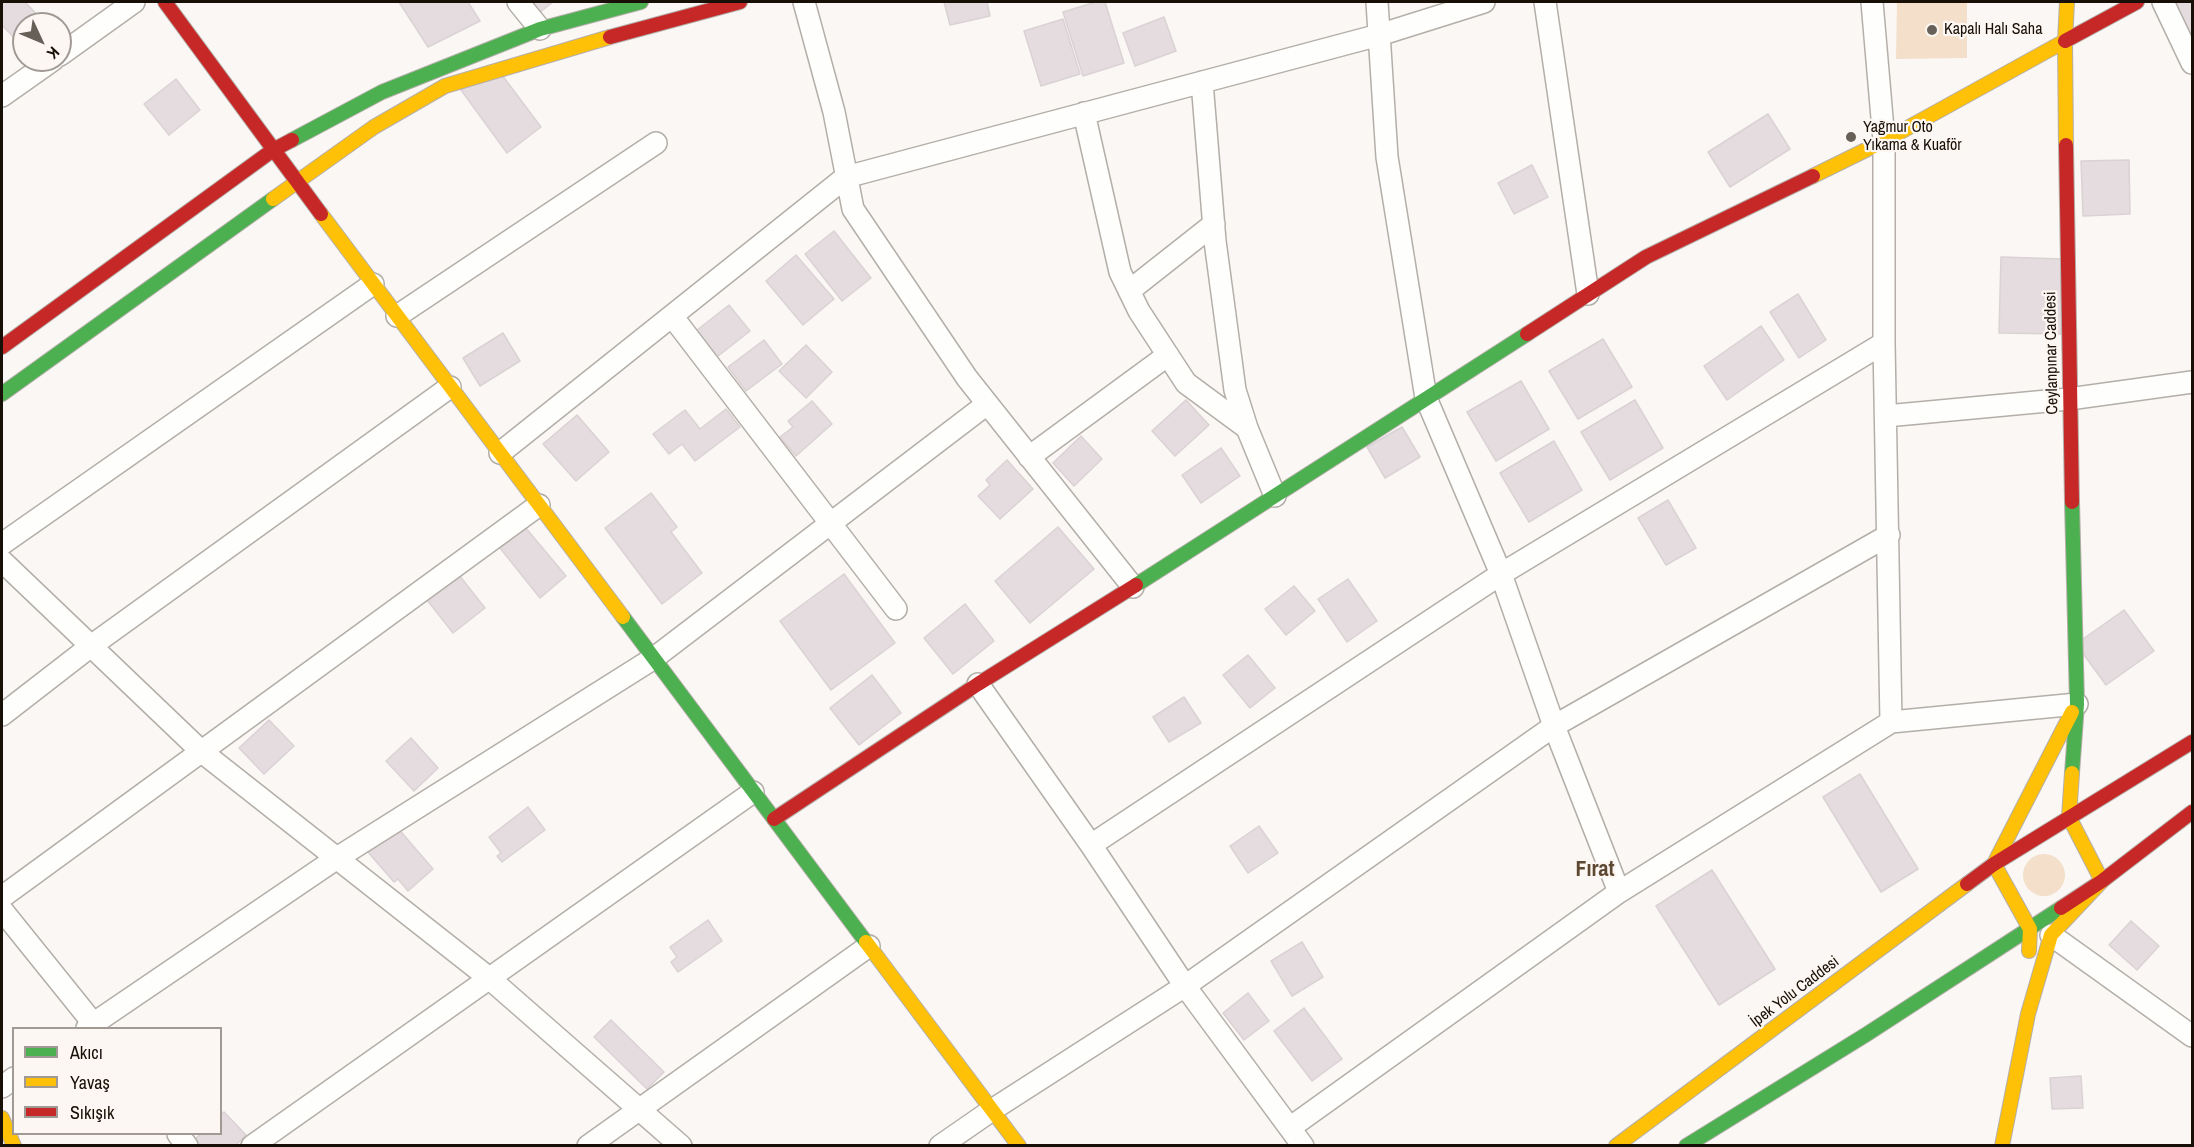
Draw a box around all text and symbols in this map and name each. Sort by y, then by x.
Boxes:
north arrow [12,12,72,72]
place label: Kapalı Halı Saha [1944,20,2042,40]
marker: Kapalı Halı Saha [1925,23,1939,37]
text: K [42,42,65,64]
place label: Yağmur Oto Yıkama & Kuaför [1863,118,1962,156]
marker: Yağmur Oto Yıkama & Kuaför [1844,130,1858,144]
street label: Ceylanpınar Caddesi [2041,291,2063,415]
district label: Fırat [1575,857,1615,883]
street label: İpek Yolu Caddesi [1747,952,1843,1032]
legend [12,1027,222,1135]
text: Akıcı [70,1040,103,1065]
text: Yavaş [70,1070,110,1095]
text: Sıkışık [70,1100,114,1125]

